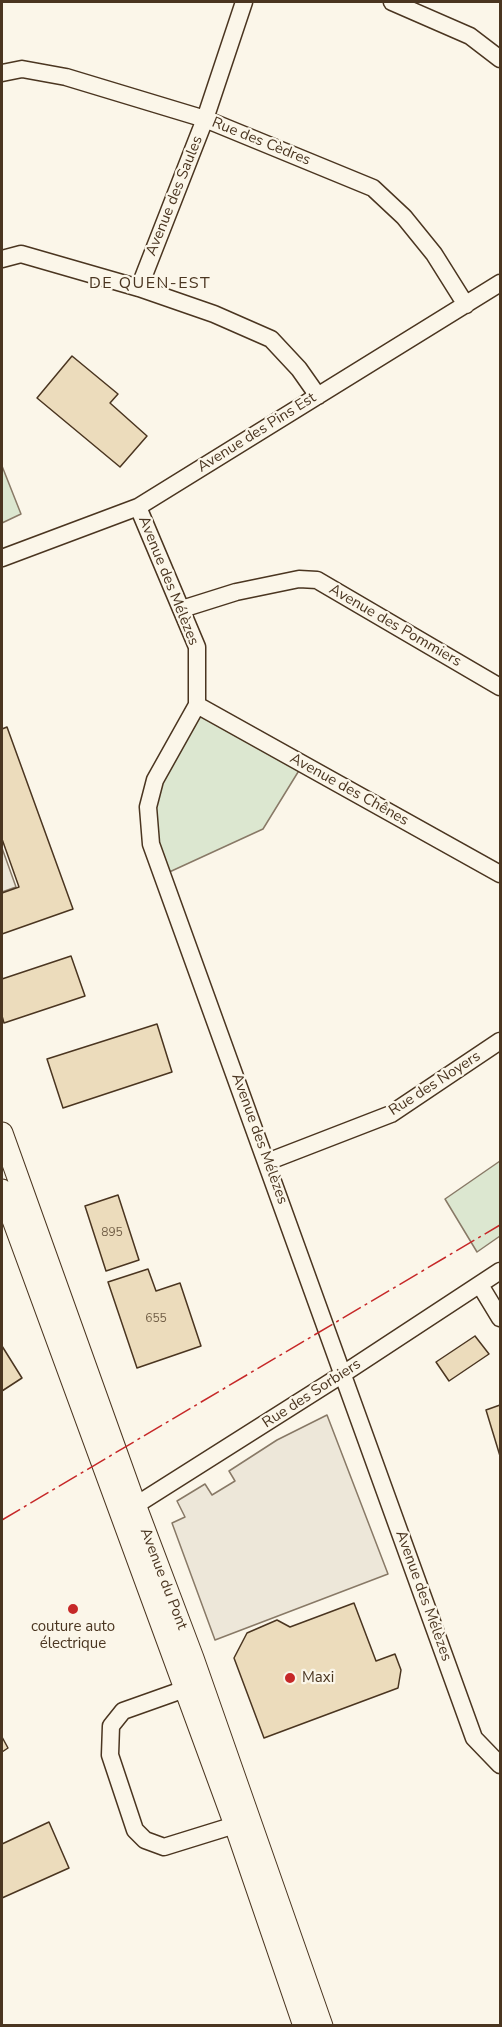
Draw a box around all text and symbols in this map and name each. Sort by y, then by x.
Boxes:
street label: Rue des Cèdres [209,114,313,170]
street label: Avenue des Saules [143,133,207,259]
district label: DE QUEN-EST [89,274,211,294]
street label: Avenue des Pins Est [194,389,320,477]
street label: Avenue des Mélèzes [134,514,202,648]
street label: Avenue des Pommiers [326,581,464,671]
street label: Avenue des Chênes [286,750,412,830]
street label: Rue des Noyers [386,1048,484,1120]
street label: Avenue des Mélèzes [227,1071,291,1207]
house number: 895 [101,1226,123,1240]
house number: 655 [145,1312,167,1326]
street label: Rue des Sorbiers [259,1355,365,1433]
street label: Avenue du Pont [135,1526,191,1632]
street label: Avenue des Mélèzes [391,1528,455,1664]
marker: couture auto électrique [66,1602,80,1616]
place label: couture auto électrique [31,1618,115,1653]
place label: Maxi [302,1669,334,1687]
marker: Maxi [283,1671,297,1685]

